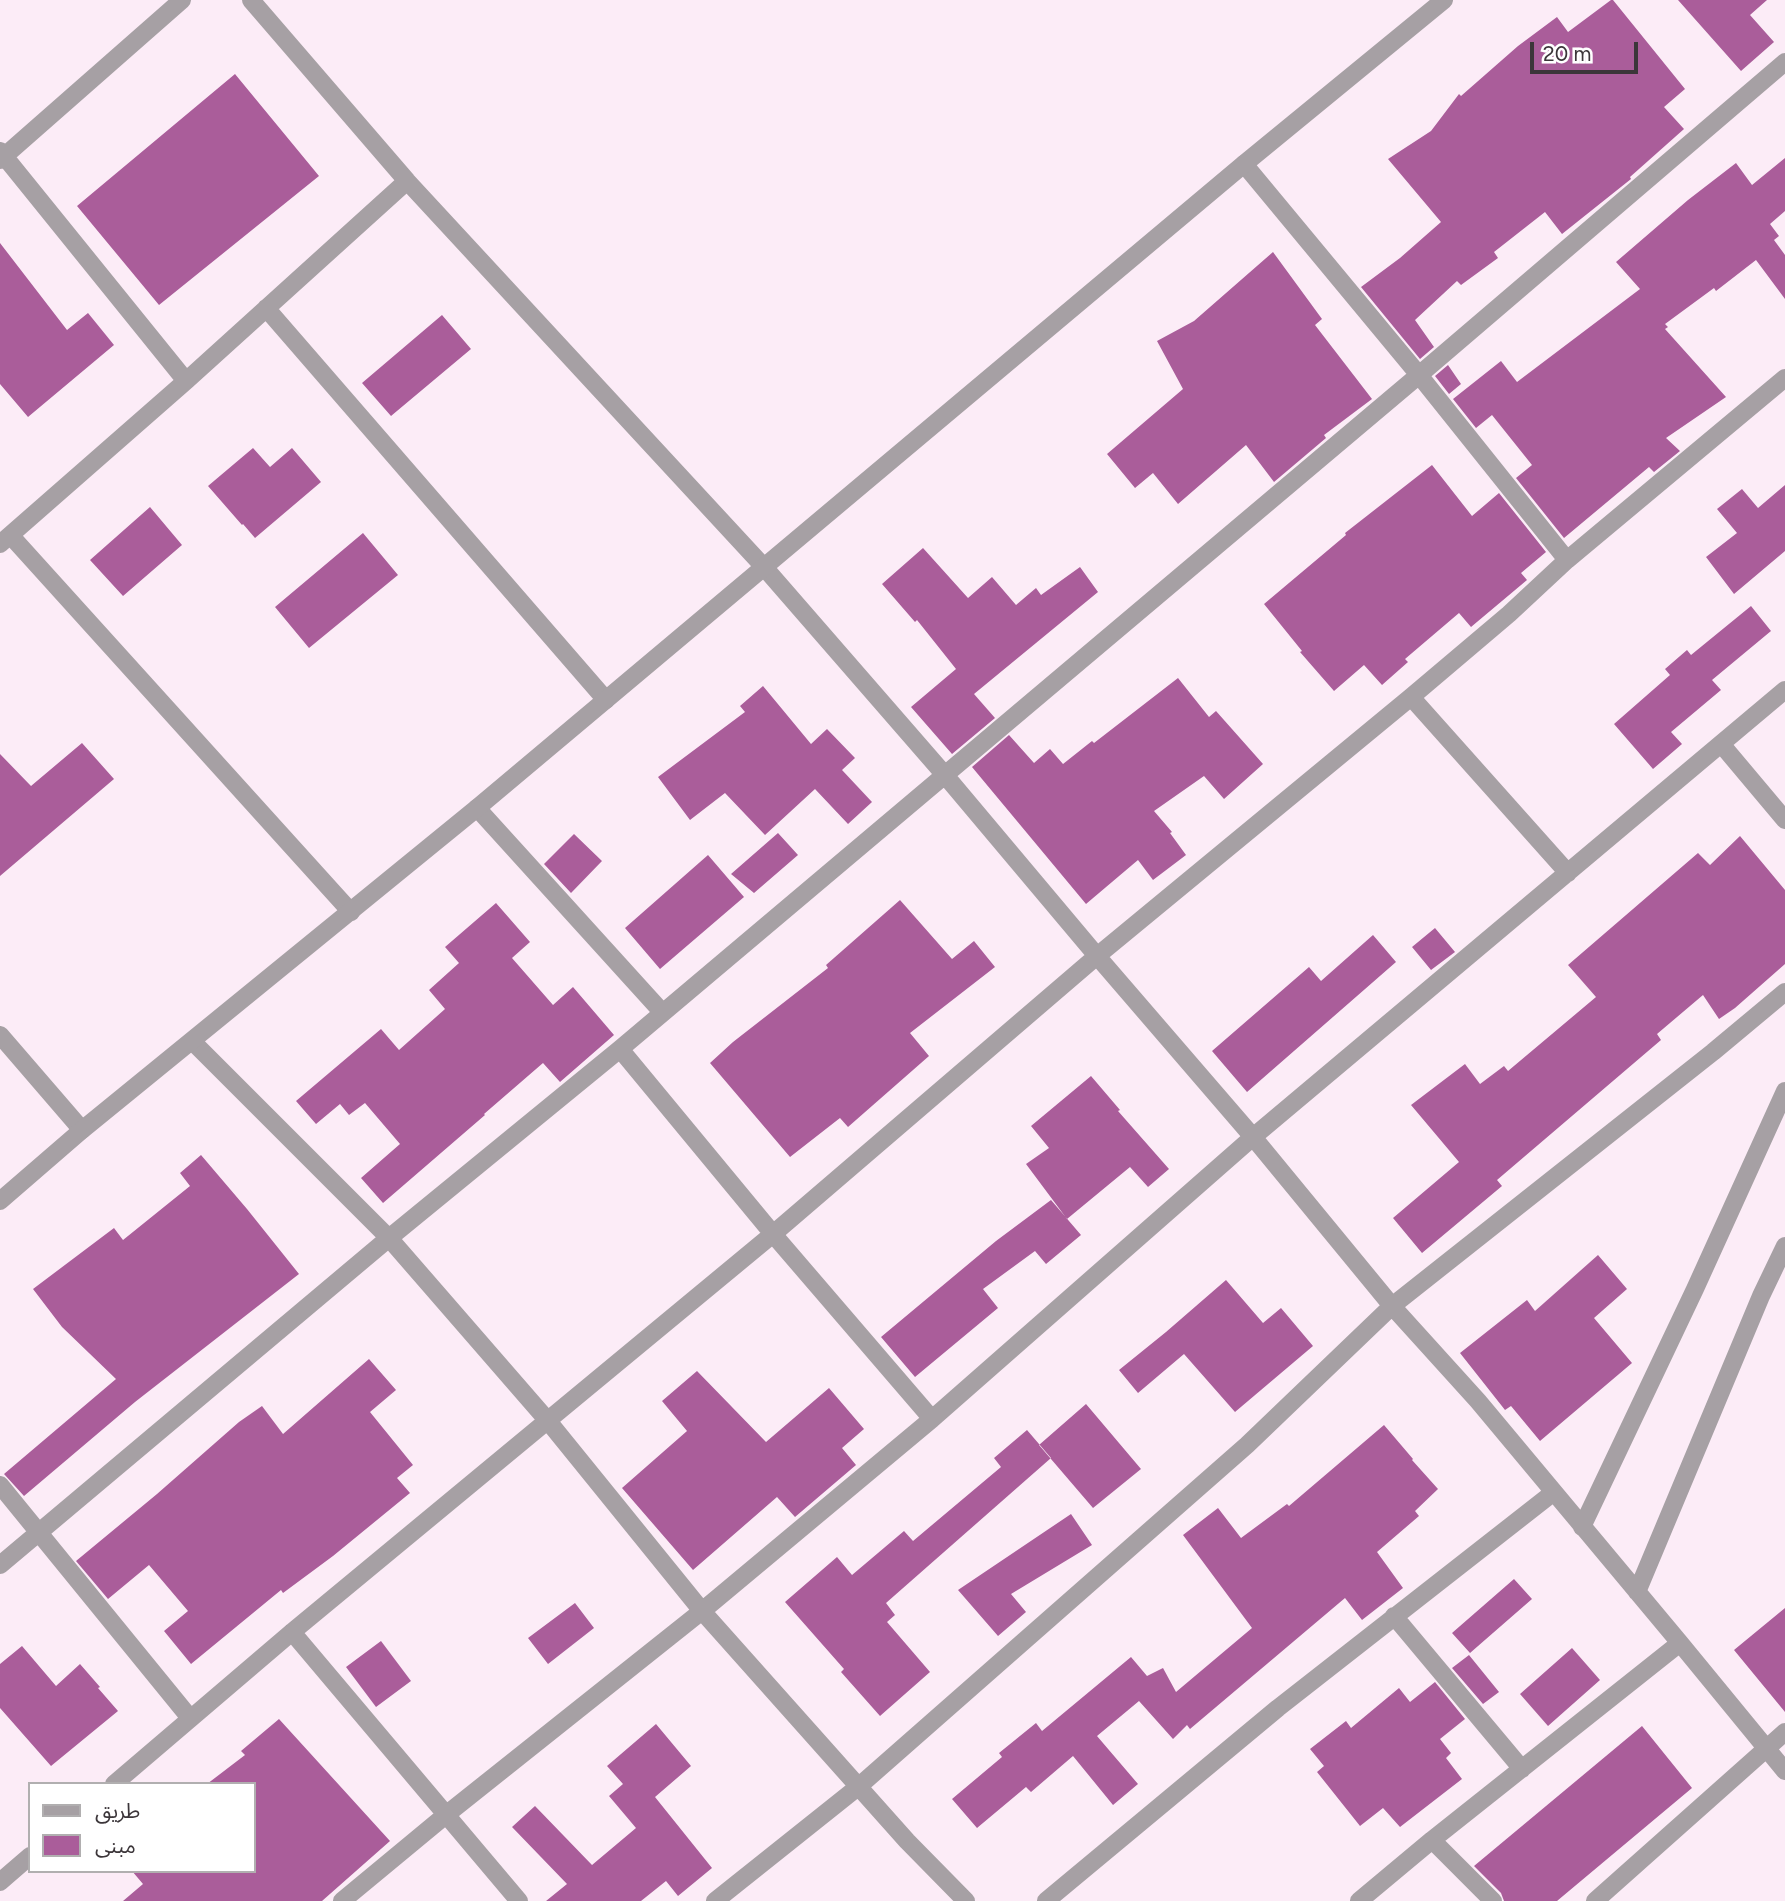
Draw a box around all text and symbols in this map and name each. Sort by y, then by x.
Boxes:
scale bar [1533,28,1642,72]
text: 20 m [1543,41,1591,66]
legend [28,1782,256,1873]
text: طريق [95,1798,140,1823]
text: مبنى [95,1833,136,1858]

